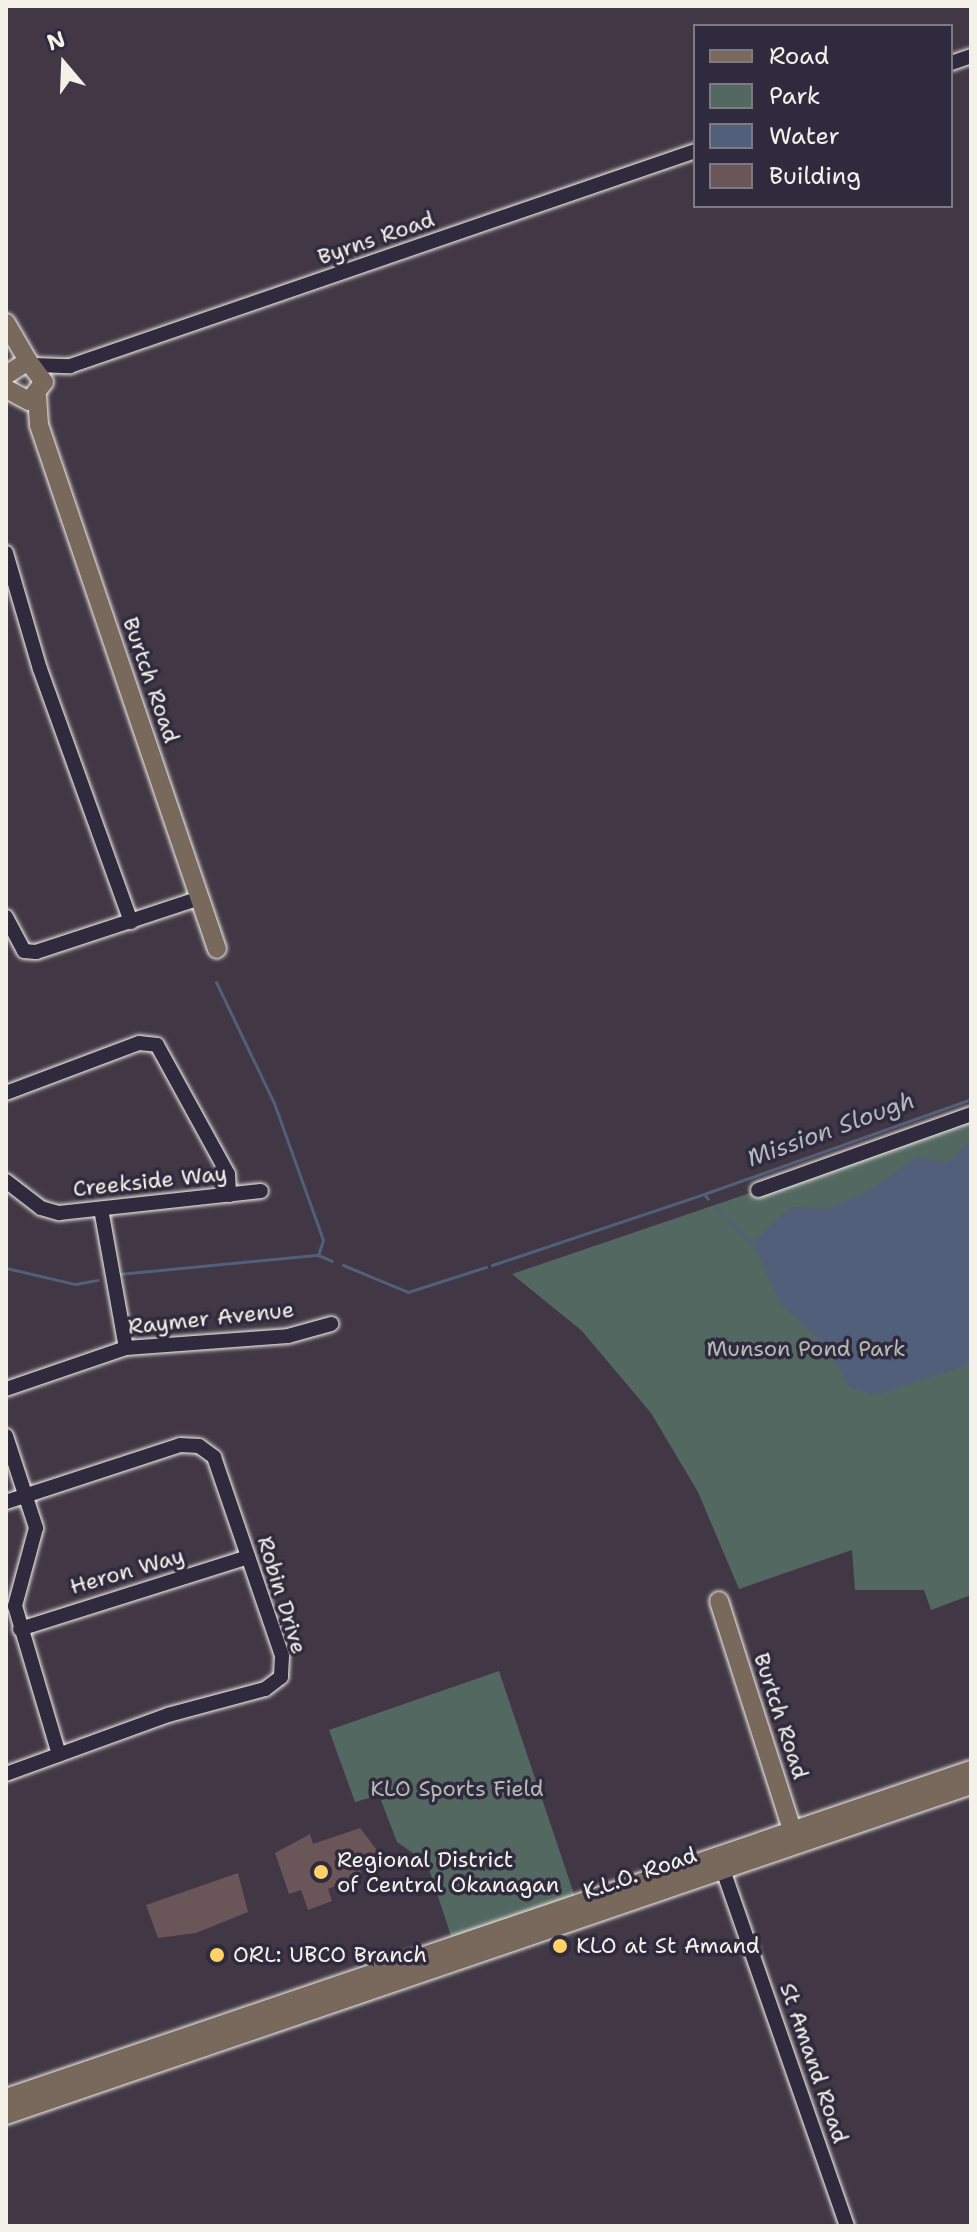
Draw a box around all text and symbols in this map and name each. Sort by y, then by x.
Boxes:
north arrow [24,24,104,104]
text: N [43,24,69,57]
legend [693,24,953,208]
text: Road [769,40,829,72]
text: Park [769,80,821,112]
text: Water [769,120,840,152]
text: Building [769,160,861,192]
street label: Byrns Road [314,206,438,270]
street label: Burtch Road [117,614,185,746]
water label: Mission Slough [743,1086,919,1174]
street label: Creekside Way [72,1160,228,1202]
street label: Raymer Avenue [127,1296,295,1340]
park label: Munson Pond Park [706,1336,906,1362]
street label: Robin Drive [252,1533,312,1657]
street label: Heron Way [67,1542,187,1600]
street label: Burtch Road [748,1650,814,1782]
park label: KLO Sports Field [370,1776,544,1802]
street label: K.L.O. Road [580,1841,700,1905]
place label: Regional District of Central Okanagan [337,1846,559,1898]
marker: Regional District of Central Okanagan [312,1863,330,1881]
place label: KLO at St Amand [576,1933,760,1959]
marker: KLO at St Amand [551,1937,569,1955]
place label: ORL: UBCO Branch [233,1942,427,1968]
marker: ORL: UBCO Branch [208,1946,226,1964]
street label: St Amand Road [774,1979,854,2147]

